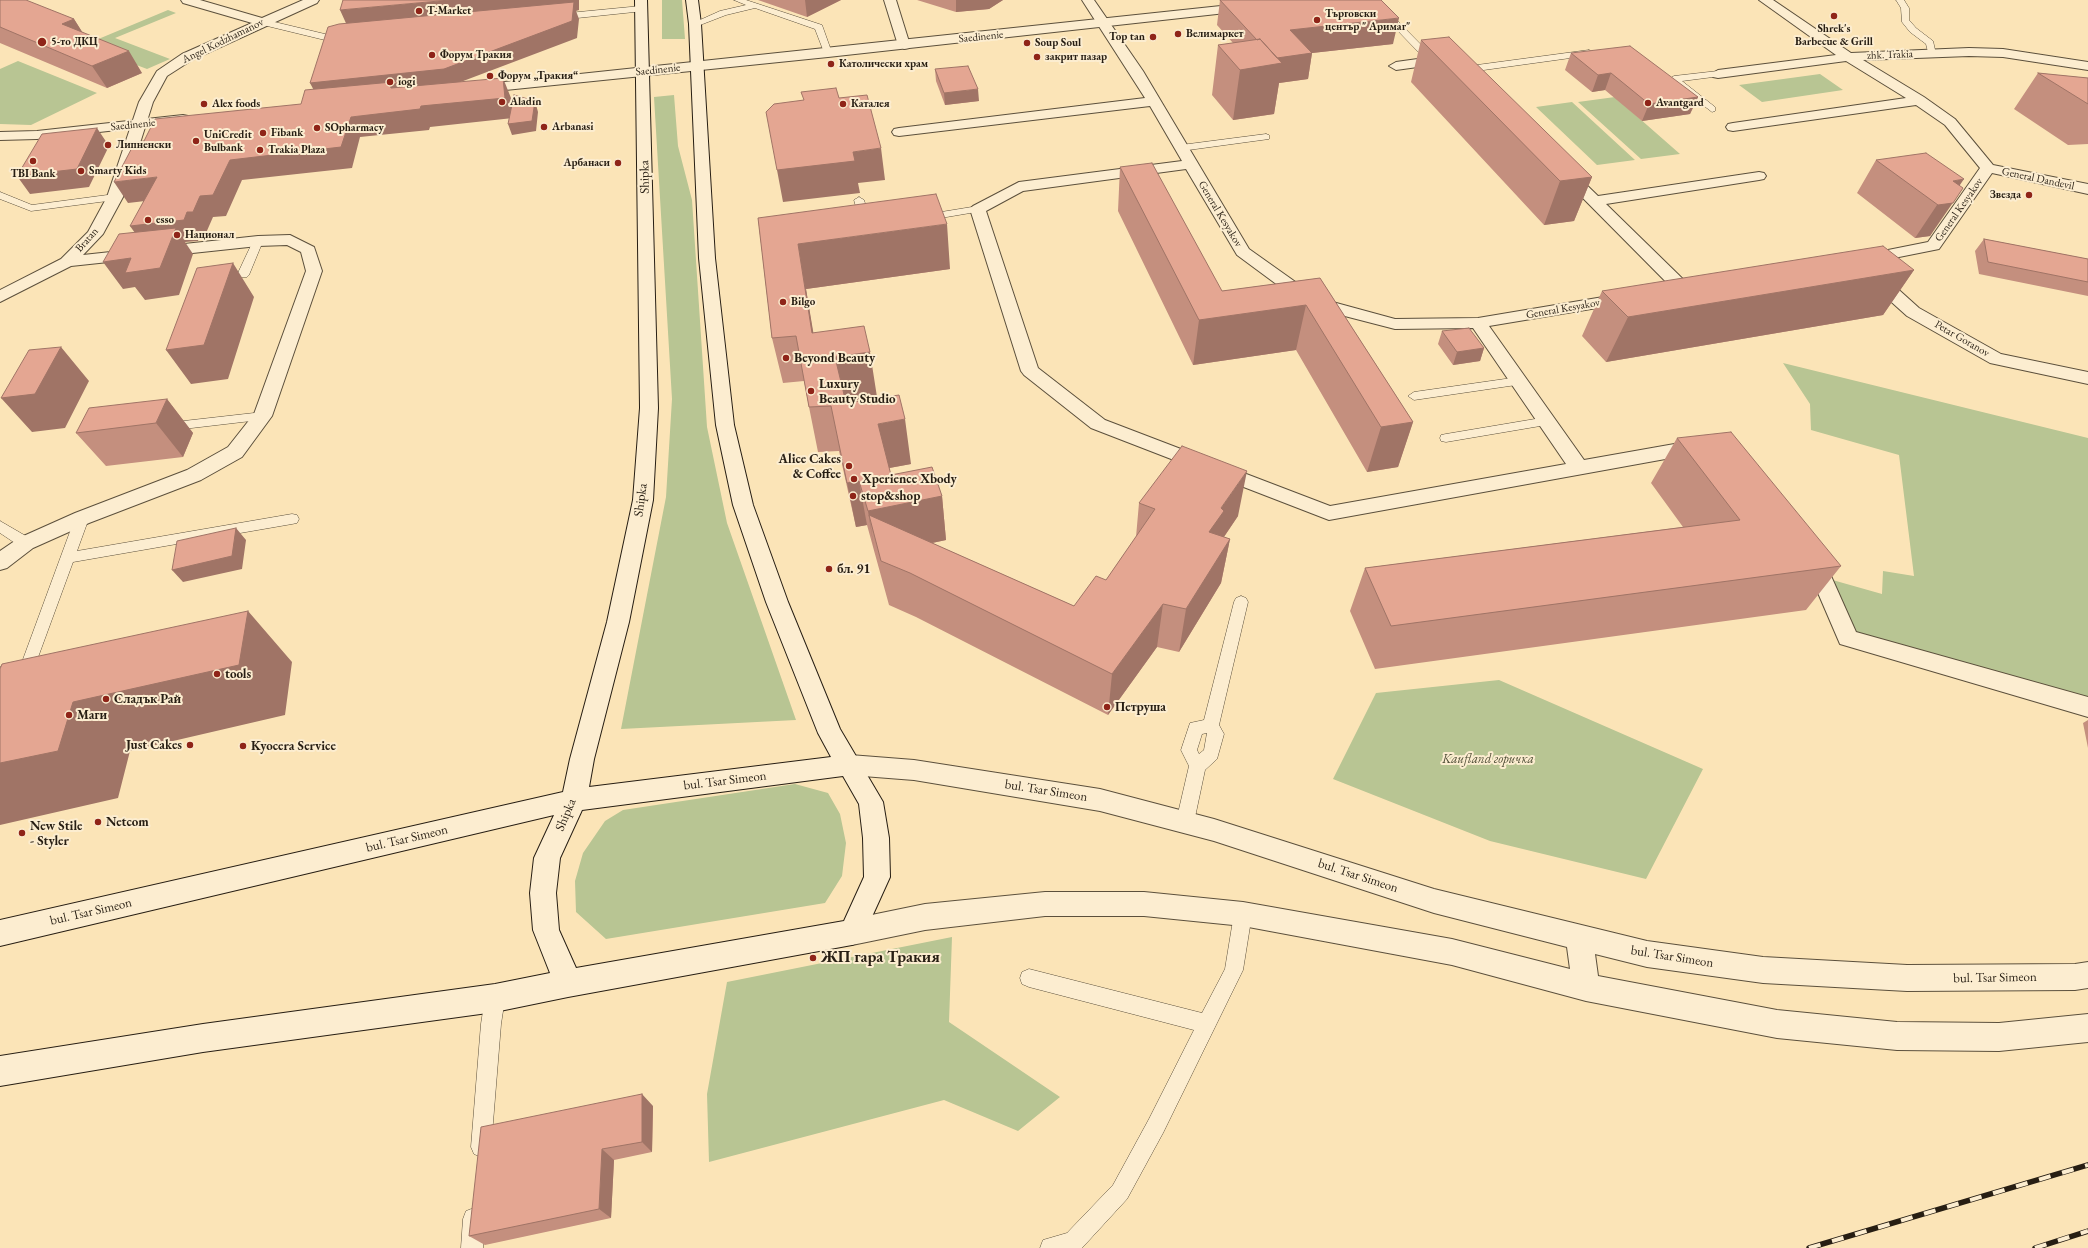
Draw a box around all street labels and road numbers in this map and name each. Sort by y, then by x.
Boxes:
street label: Angel Kodzhamanov [180,16,266,66]
street label: Saedinenie [958,28,1004,46]
street label: zhk. Trakia [1867,48,1913,62]
street label: Saedinenie [635,61,681,79]
street label: Saedinenie [110,116,156,134]
street label: Shipka [637,160,653,194]
street label: General Dandevil [2001,165,2075,193]
street label: General Kesyakov [1932,176,1986,244]
street label: General Kesyakov [1195,179,1245,249]
street label: Bratan [73,225,101,255]
street label: General Kesyakov [1525,296,1601,322]
street label: Petar Goranov [1932,318,1992,360]
street label: Shipka [631,482,651,518]
street label: bul. Tsar Simeon [683,768,767,794]
street label: bul. Tsar Simeon [1004,777,1088,805]
street label: Shipka [552,796,580,834]
street label: bul. Tsar Simeon [365,822,449,856]
street label: bul. Tsar Simeon [1316,856,1400,896]
street label: bul. Tsar Simeon [49,895,133,929]
street label: bul. Tsar Simeon [1630,943,1714,971]
street label: bul. Tsar Simeon [1953,969,2037,987]

